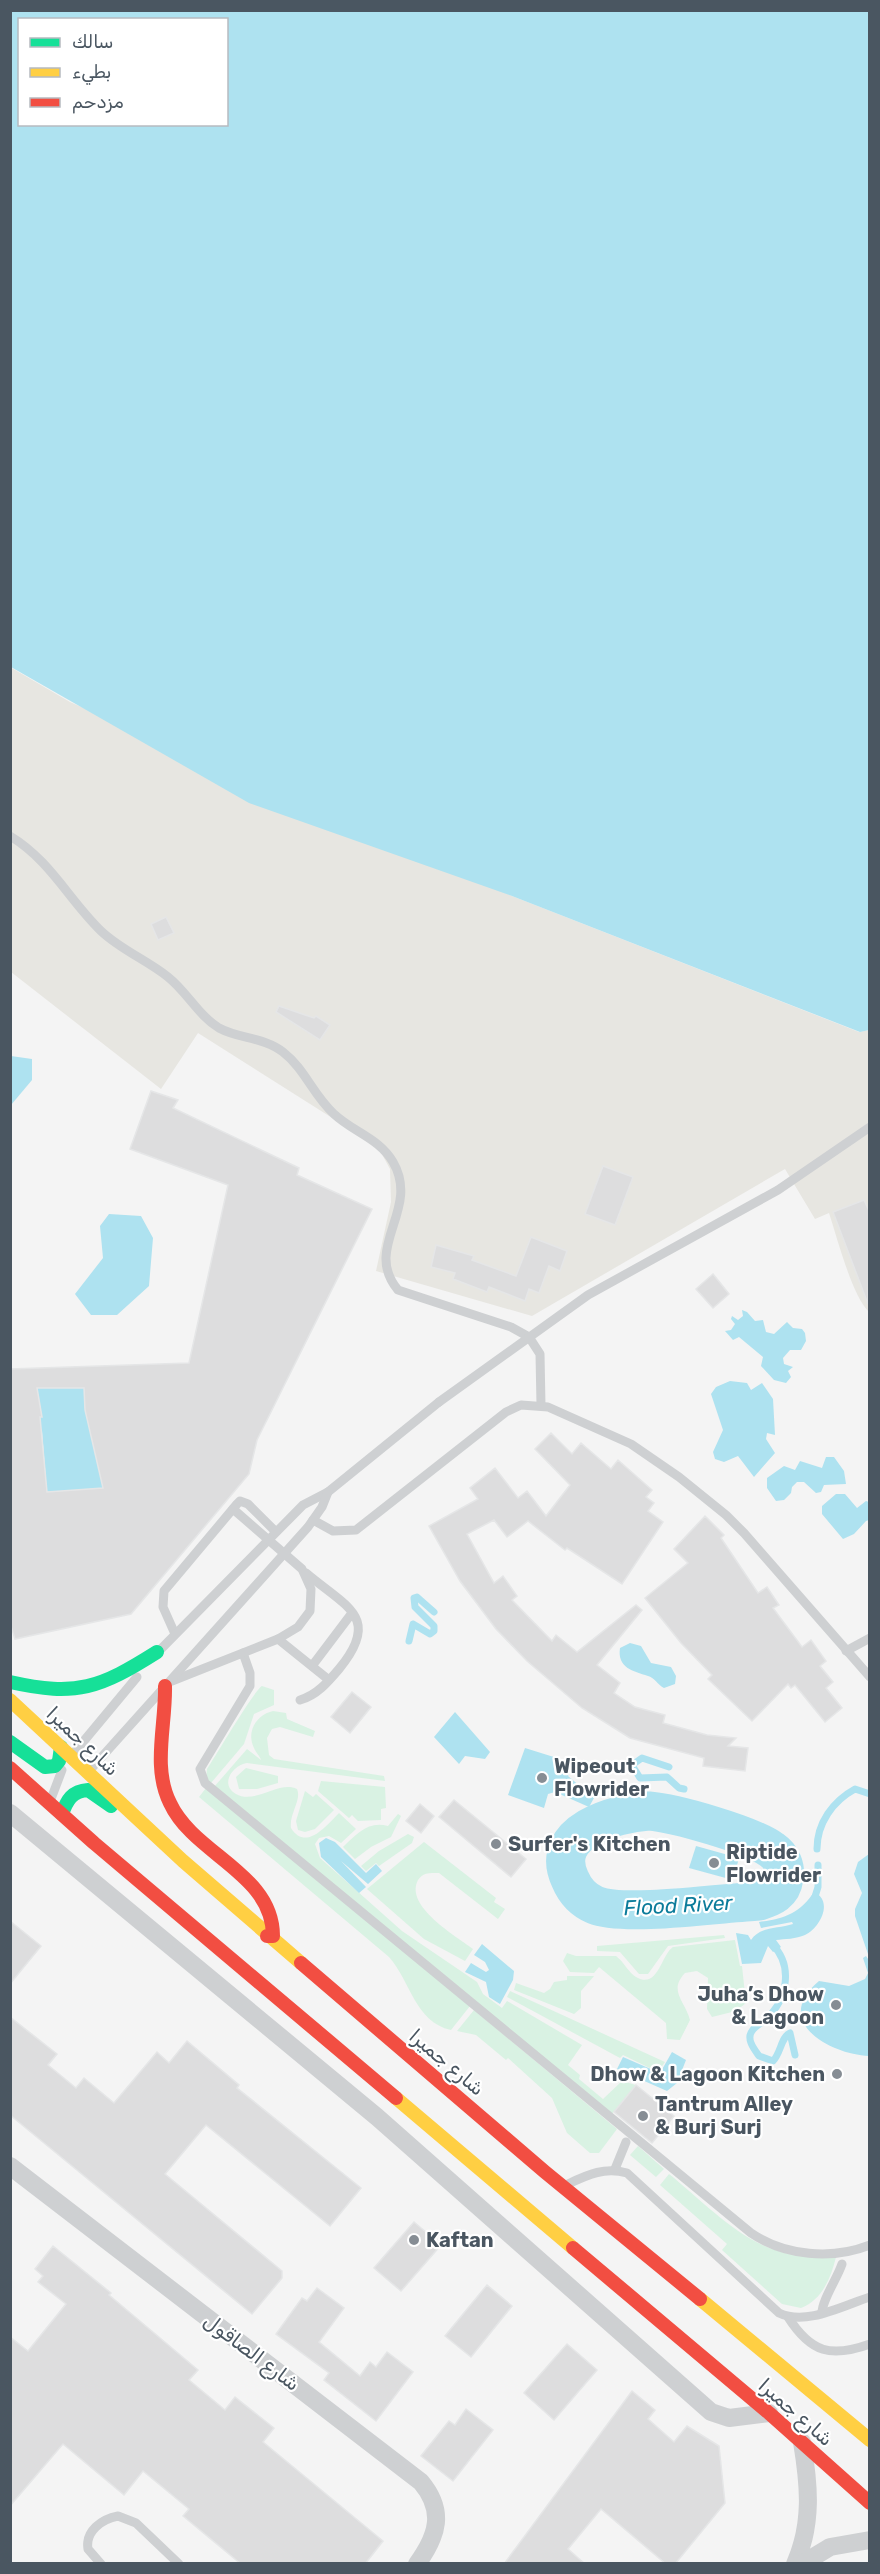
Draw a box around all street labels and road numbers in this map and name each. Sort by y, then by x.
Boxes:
street label: شارع جميرا [40,1701,124,1782]
street label: شارع جميرا [403,2024,490,2102]
street label: شارع الصاقول [198,2308,305,2397]
street label: شارع جميرا [753,2373,838,2452]

